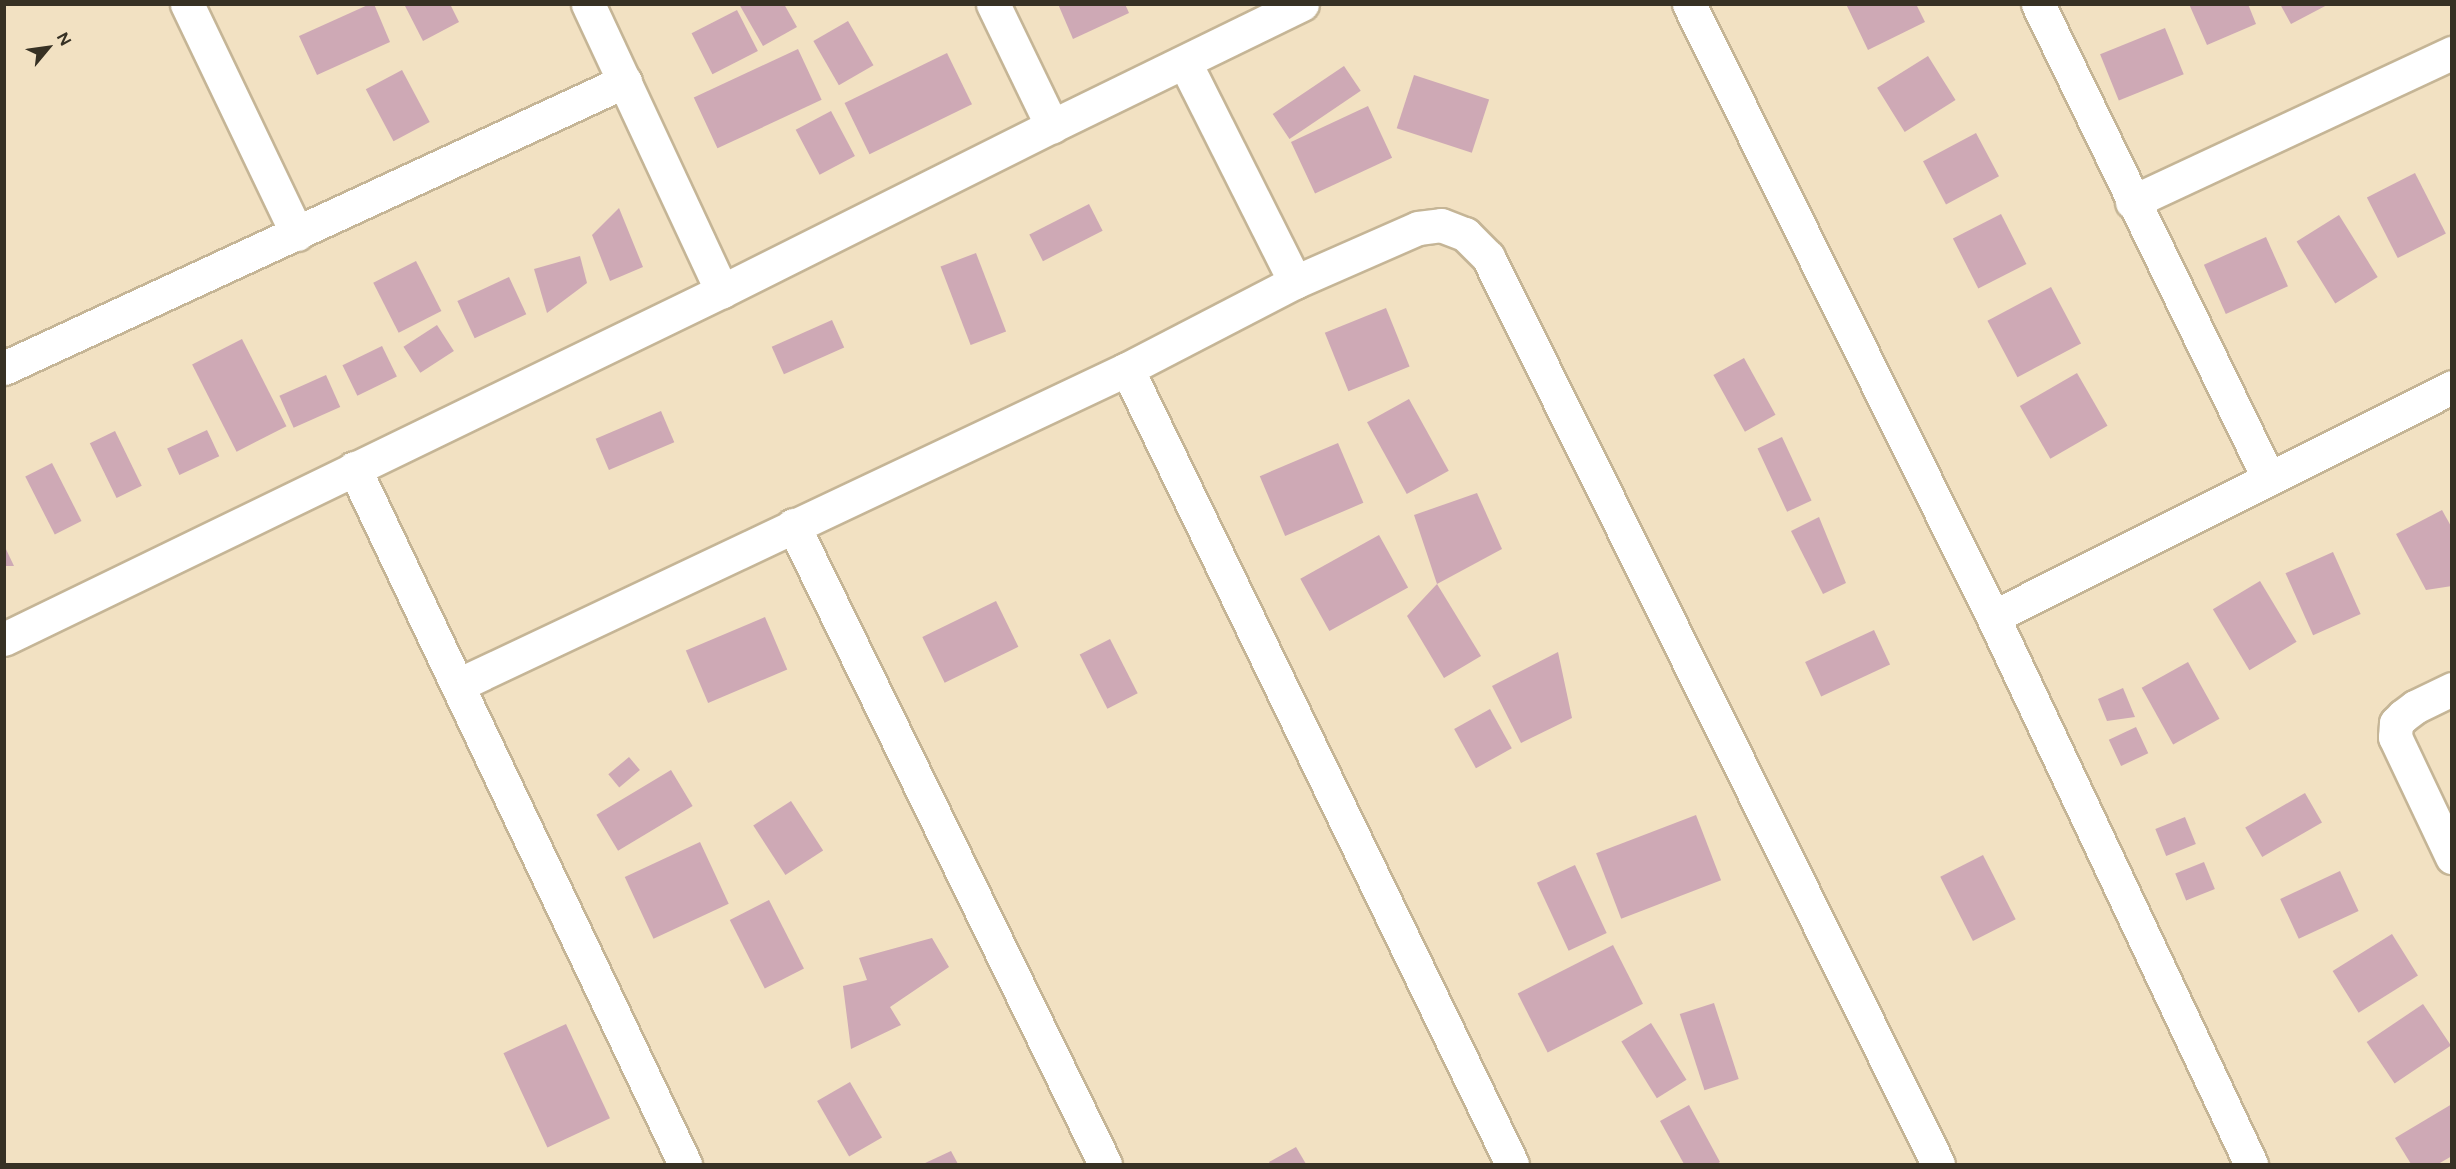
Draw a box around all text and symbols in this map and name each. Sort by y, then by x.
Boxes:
north arrow [18,18,78,78]
text: N [53,29,75,49]

